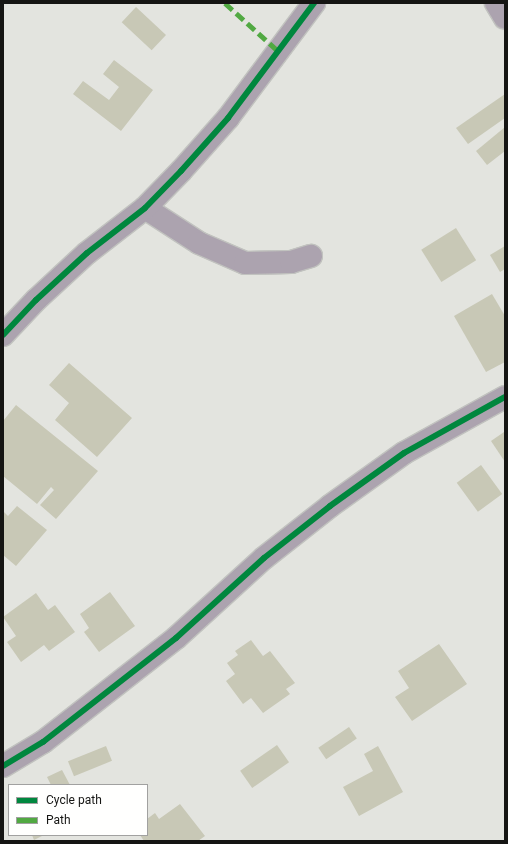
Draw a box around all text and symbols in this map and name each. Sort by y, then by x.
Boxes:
legend [8,784,148,836]
text: Cycle path [46,793,102,807]
text: Path [46,813,71,827]

